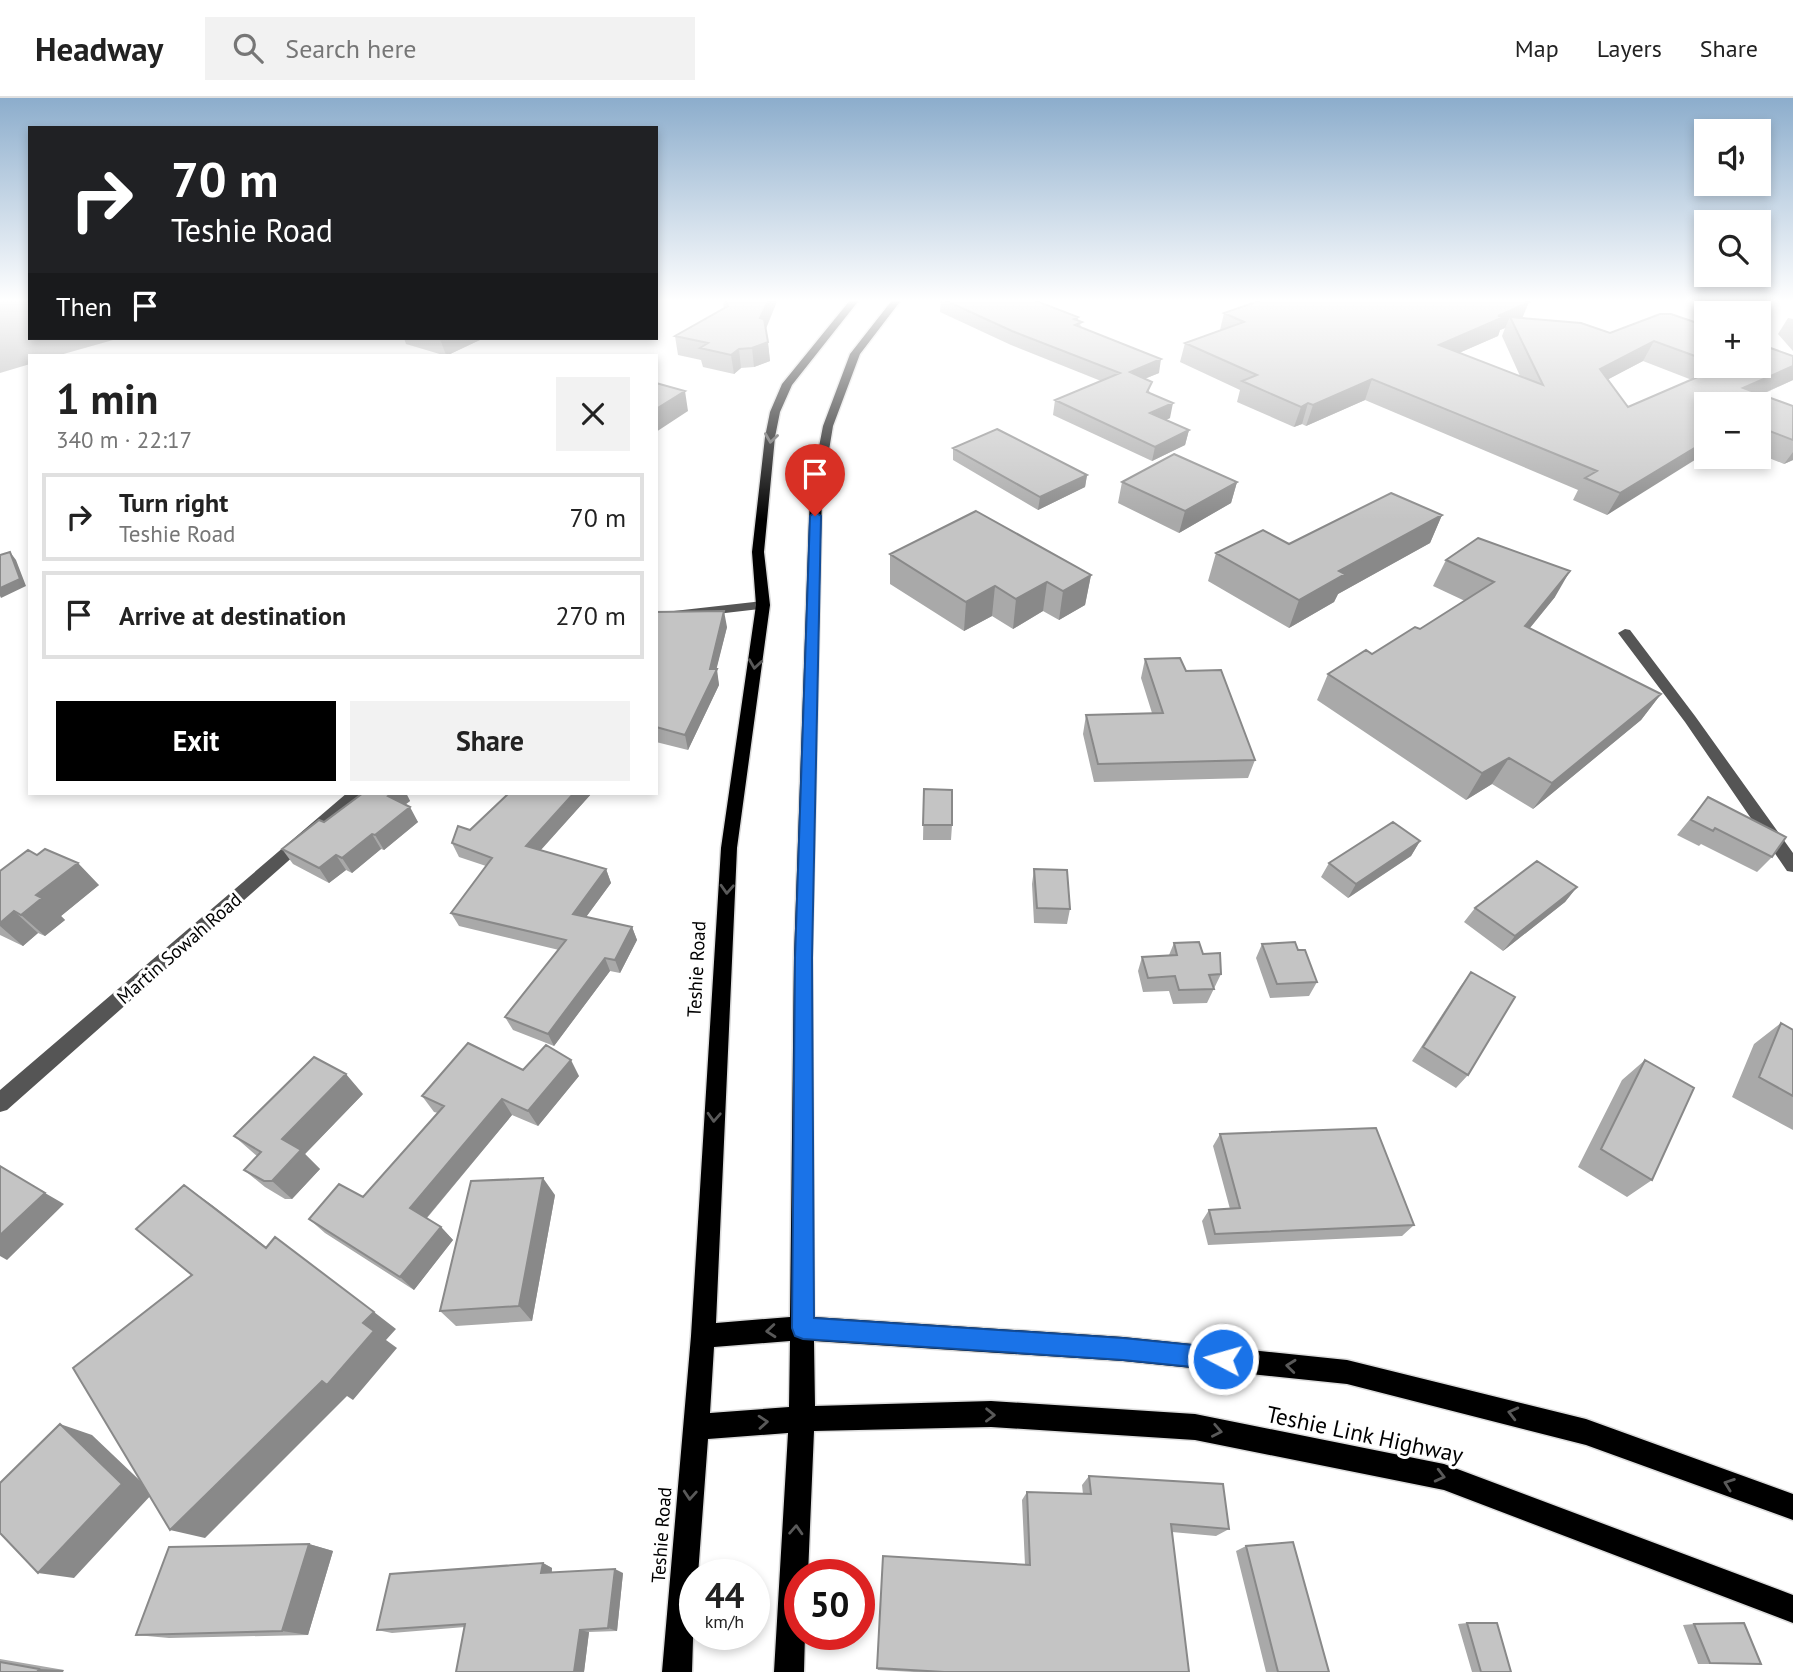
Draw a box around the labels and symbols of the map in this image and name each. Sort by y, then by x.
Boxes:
one-way arrow [763,432,778,444]
pin [785,444,845,516]
one-way arrow [748,658,763,670]
one-way arrow [719,884,734,895]
street label: Martin Sowah Road [112,887,246,1009]
street label: Teshie Road [681,920,711,1018]
one-way arrow [707,1111,722,1122]
position arrow [1186,1322,1260,1396]
one-way arrow [765,1323,776,1338]
one-way arrow [1285,1359,1296,1374]
street label: Teshie Link Highway [1264,1399,1466,1469]
one-way arrow [985,1407,996,1423]
one-way arrow [1507,1407,1519,1421]
one-way arrow [758,1415,769,1430]
one-way arrow [1211,1423,1223,1438]
one-way arrow [1434,1468,1446,1482]
one-way arrow [1723,1478,1735,1492]
street label: Teshie Road [646,1486,676,1584]
one-way arrow [683,1490,698,1501]
one-way arrow [789,1525,804,1536]
speed limit sign: 50 [784,1559,875,1650]

